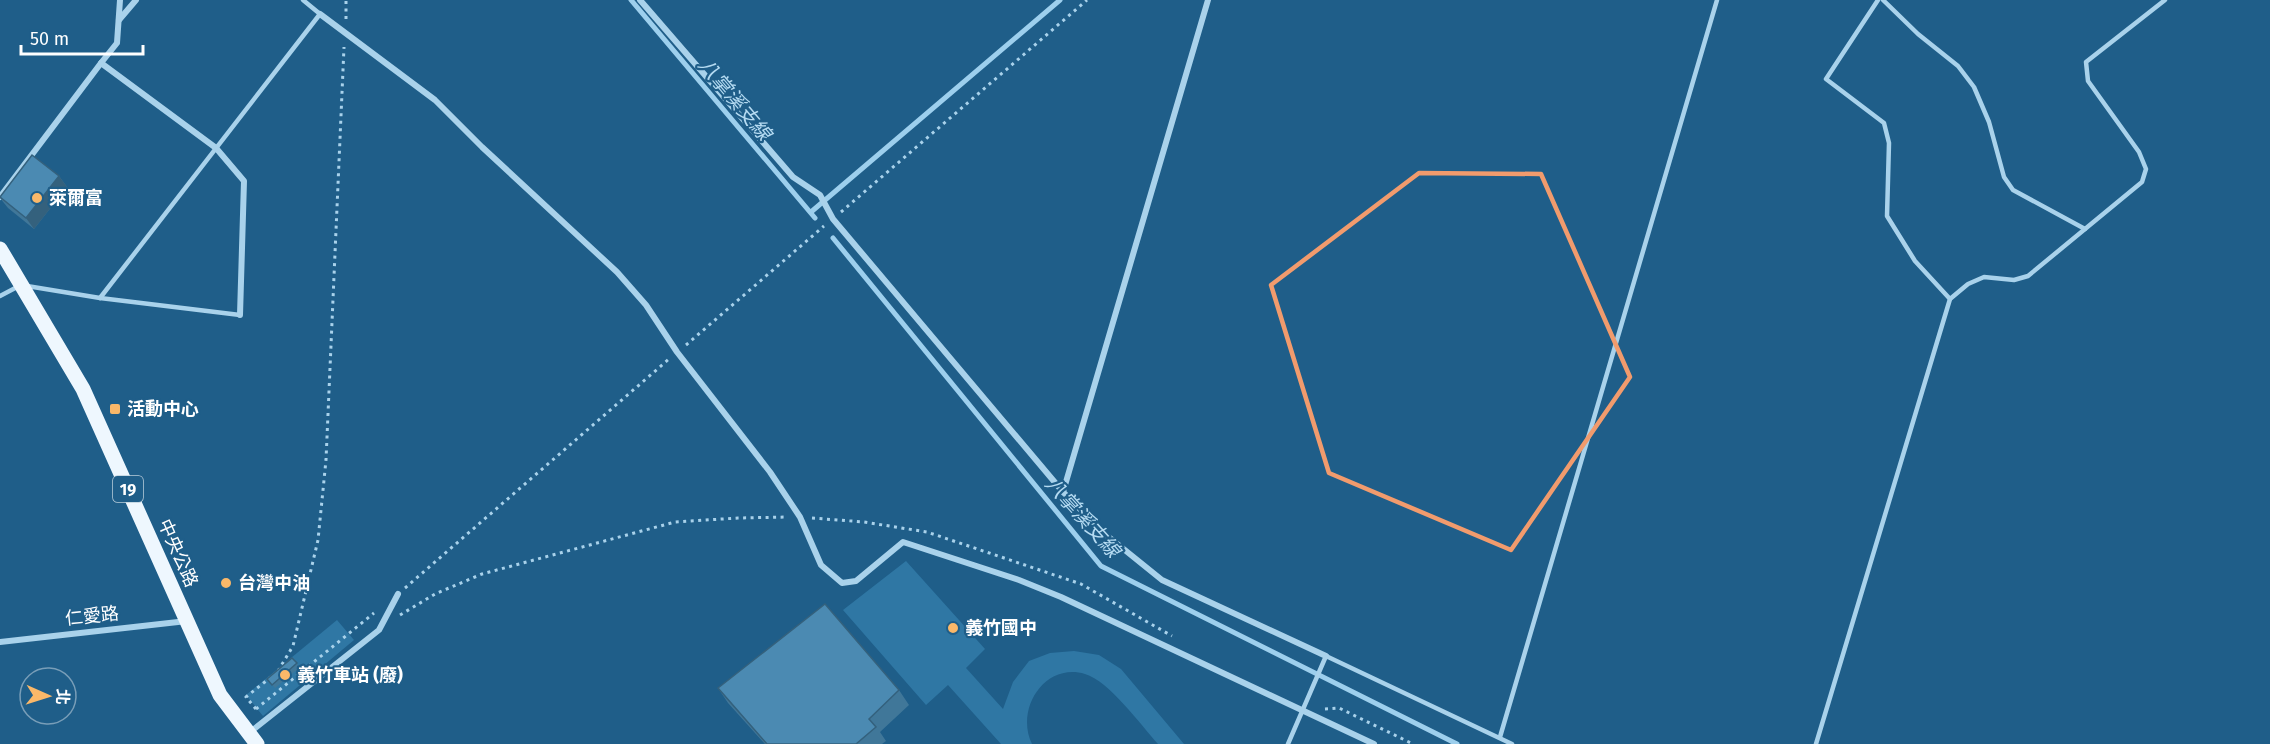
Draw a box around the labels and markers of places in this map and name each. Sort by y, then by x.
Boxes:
place label: 萊爾富 [49,187,103,209]
marker: 萊爾富 [30,191,44,205]
place label: 活動中心 [127,398,199,420]
marker: 活動中心 [108,402,122,416]
place label: 台灣中油 [238,572,310,594]
marker: 台灣中油 [219,576,233,590]
place label: 義竹國中 [965,617,1037,639]
marker: 義竹國中 [946,621,960,635]
place label: 義竹車站 (廢) [297,664,403,686]
marker: 義竹車站 (廢) [278,668,292,682]

